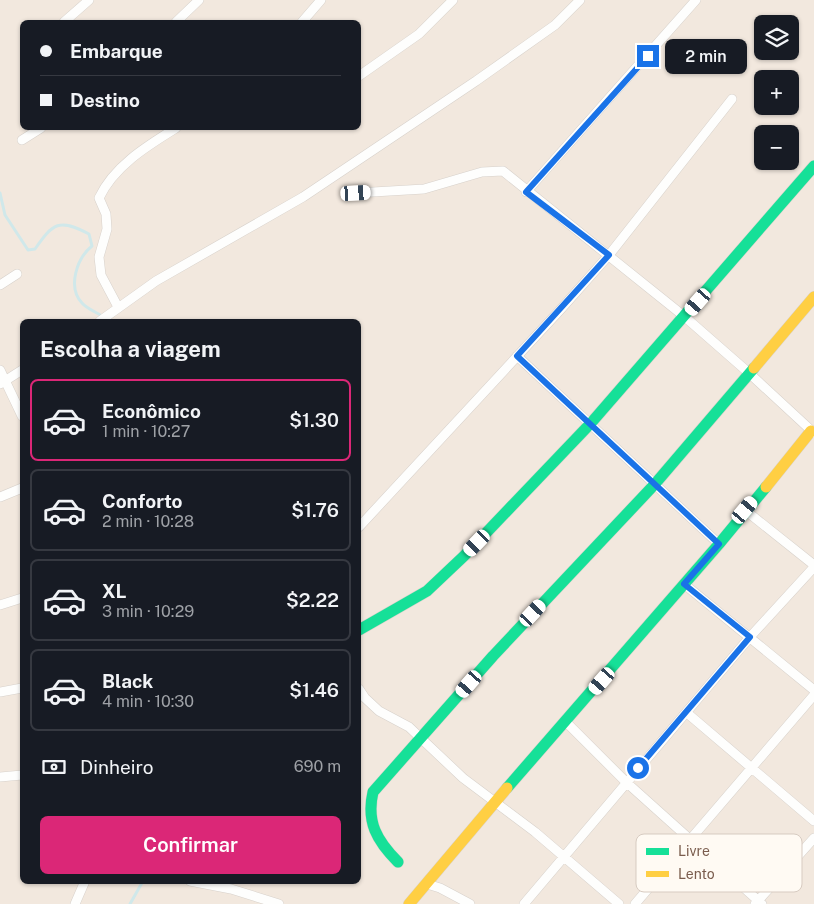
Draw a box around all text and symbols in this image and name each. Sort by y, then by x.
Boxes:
map controls [754,15,799,170]
button: layers [754,15,799,60]
callout: 2 min [666,38,748,74]
text: Embarque [70,40,163,62]
route end [637,45,659,67]
text: 2 min [685,47,727,66]
button: + [754,70,799,115]
text: Destino [70,89,140,111]
button: − [754,125,799,170]
car [340,185,371,201]
car [682,286,713,318]
text: Escolha a viagem [40,336,221,362]
icon: car [42,398,87,443]
text: Econômico [102,400,201,422]
text: $1.30 [289,409,339,431]
text: 1 min · 10:27 [102,422,190,441]
icon: car [42,488,87,533]
text: Conforto [102,490,182,512]
car [729,494,760,526]
text: $1.76 [291,499,339,521]
text: 2 min · 10:28 [102,512,194,531]
car [461,527,492,559]
icon: car [42,578,87,623]
text: XL [102,580,127,602]
text: $2.22 [286,589,339,611]
car [517,597,548,629]
text: 3 min · 10:29 [102,602,194,621]
car [586,665,617,697]
icon: car [42,668,87,713]
car [453,668,484,700]
text: Black [102,670,153,692]
text: $1.46 [289,679,339,701]
text: 4 min · 10:30 [102,692,194,711]
icon: cash [40,753,68,781]
text: Dinheiro [80,756,154,778]
text: 690 m [294,757,341,776]
route start [627,757,649,779]
button: Confirmar [40,816,341,874]
legend [636,834,802,892]
text: Livre [678,843,710,859]
text: Lento [678,866,715,882]

